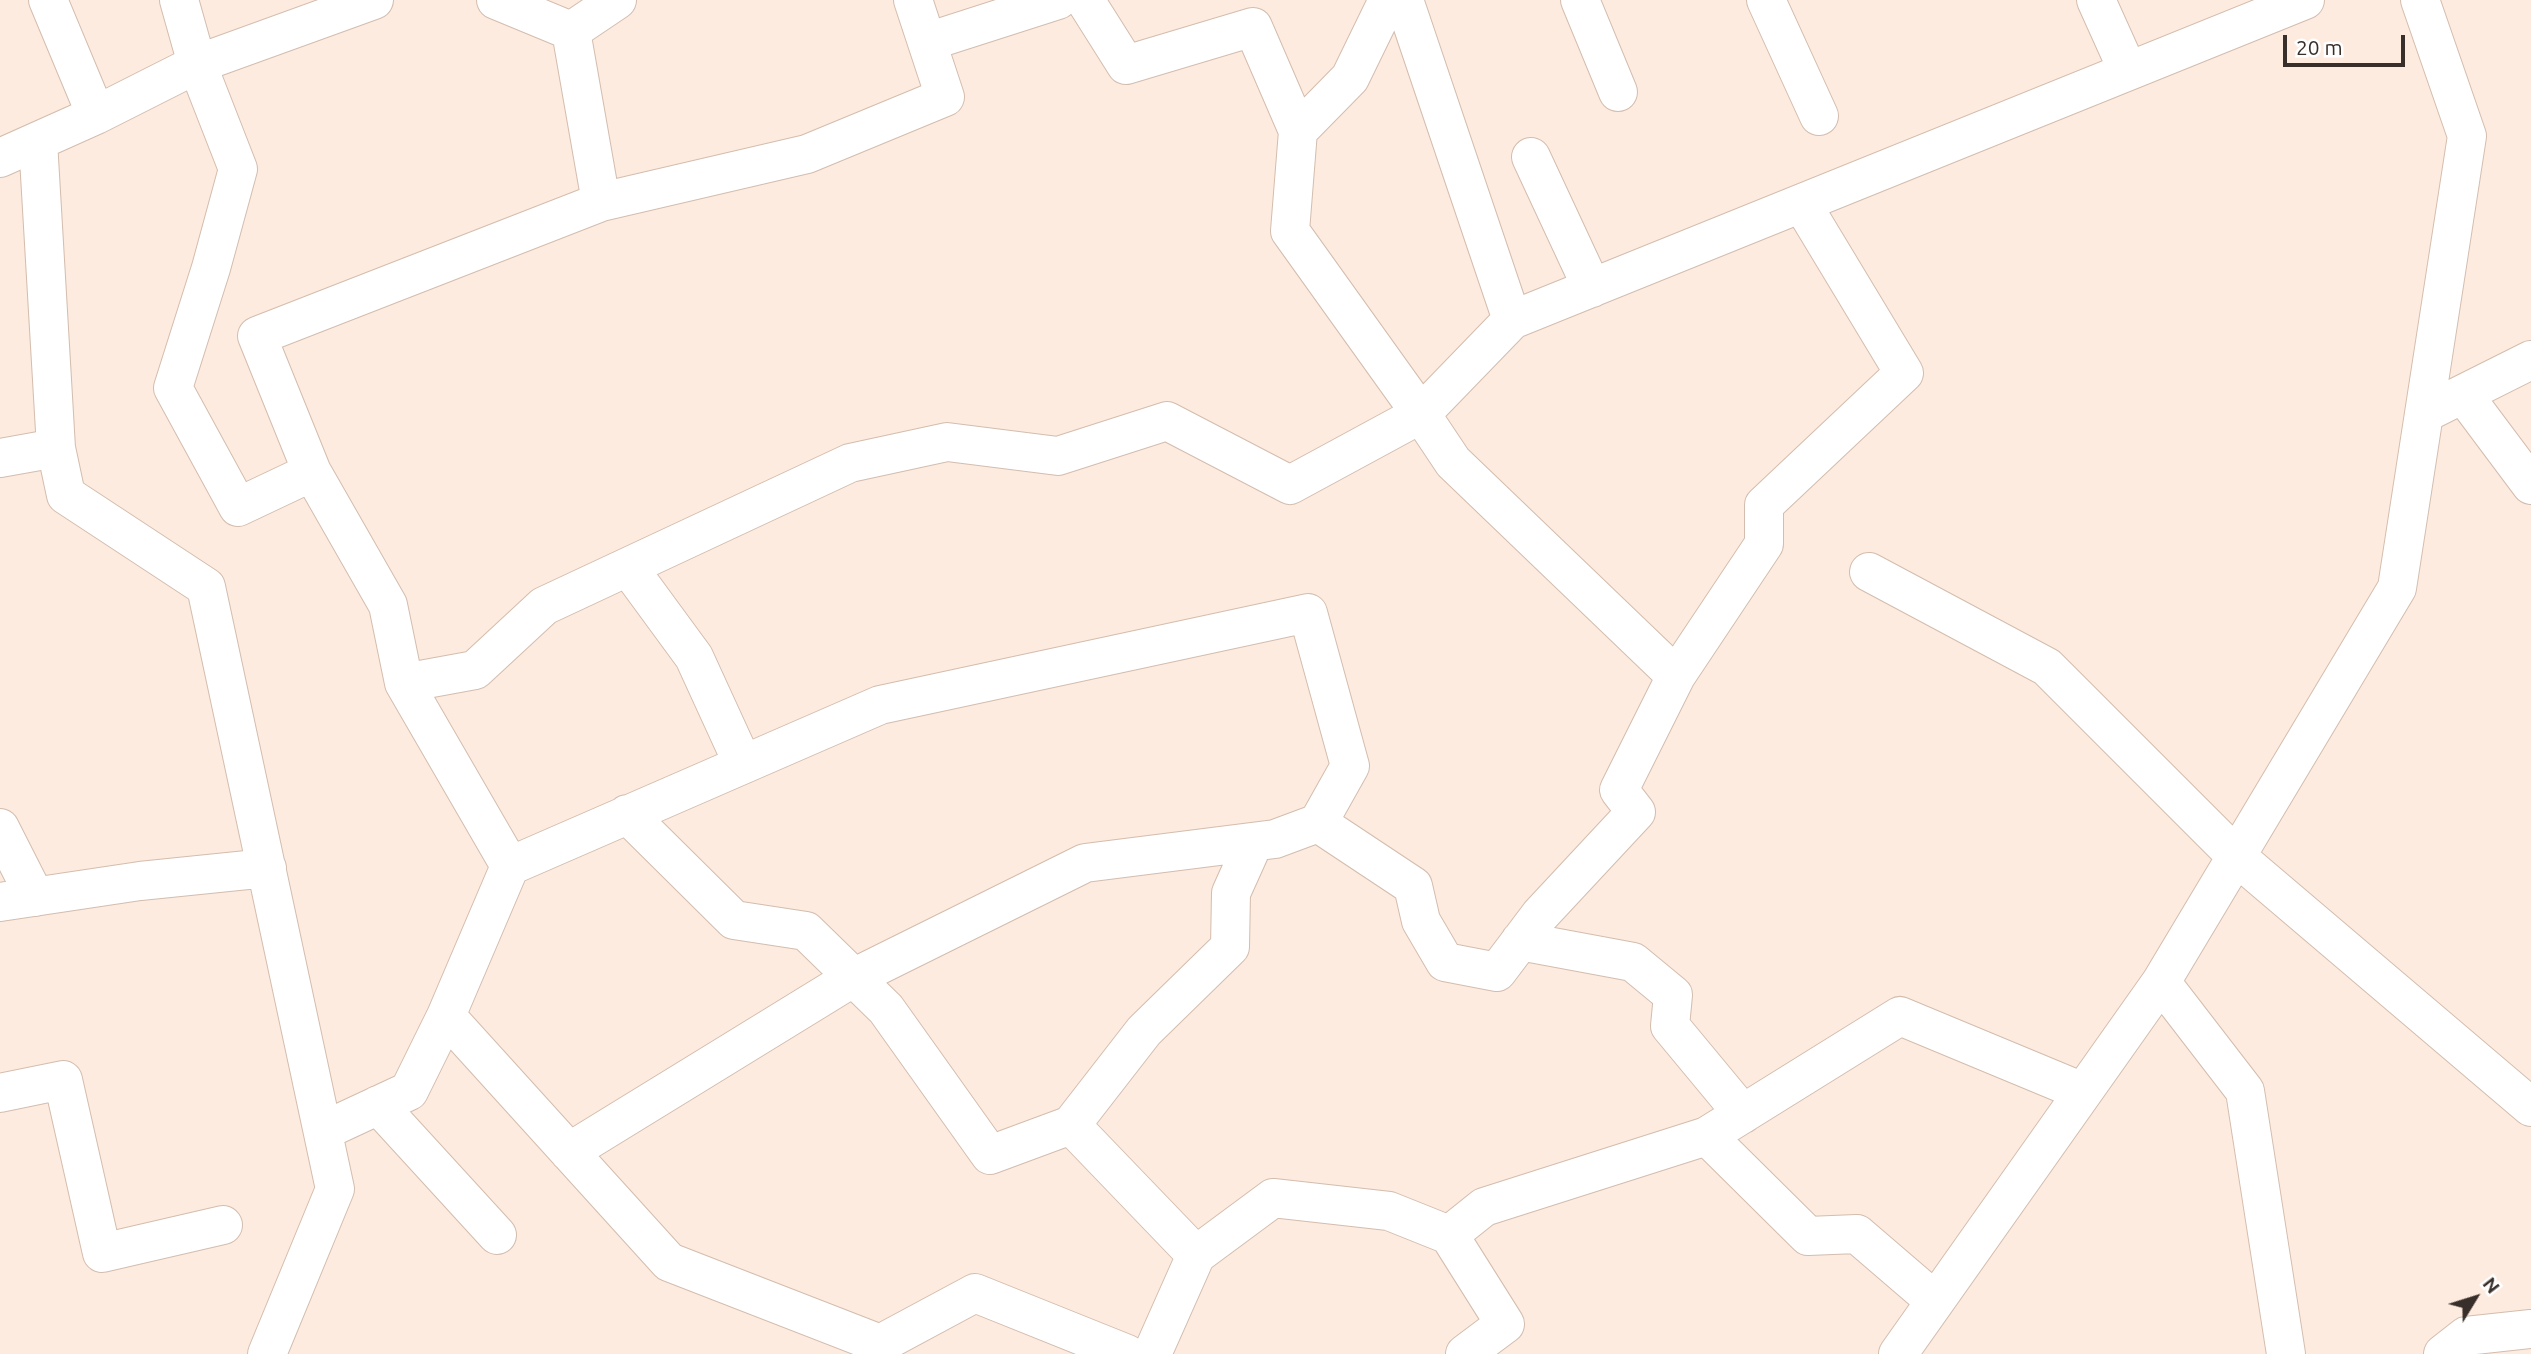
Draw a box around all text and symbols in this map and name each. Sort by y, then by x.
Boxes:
scale bar [2286,21,2408,65]
text: 20 m [2296,35,2343,59]
north arrow [2440,1263,2510,1333]
text: N [2479,1273,2505,1297]

